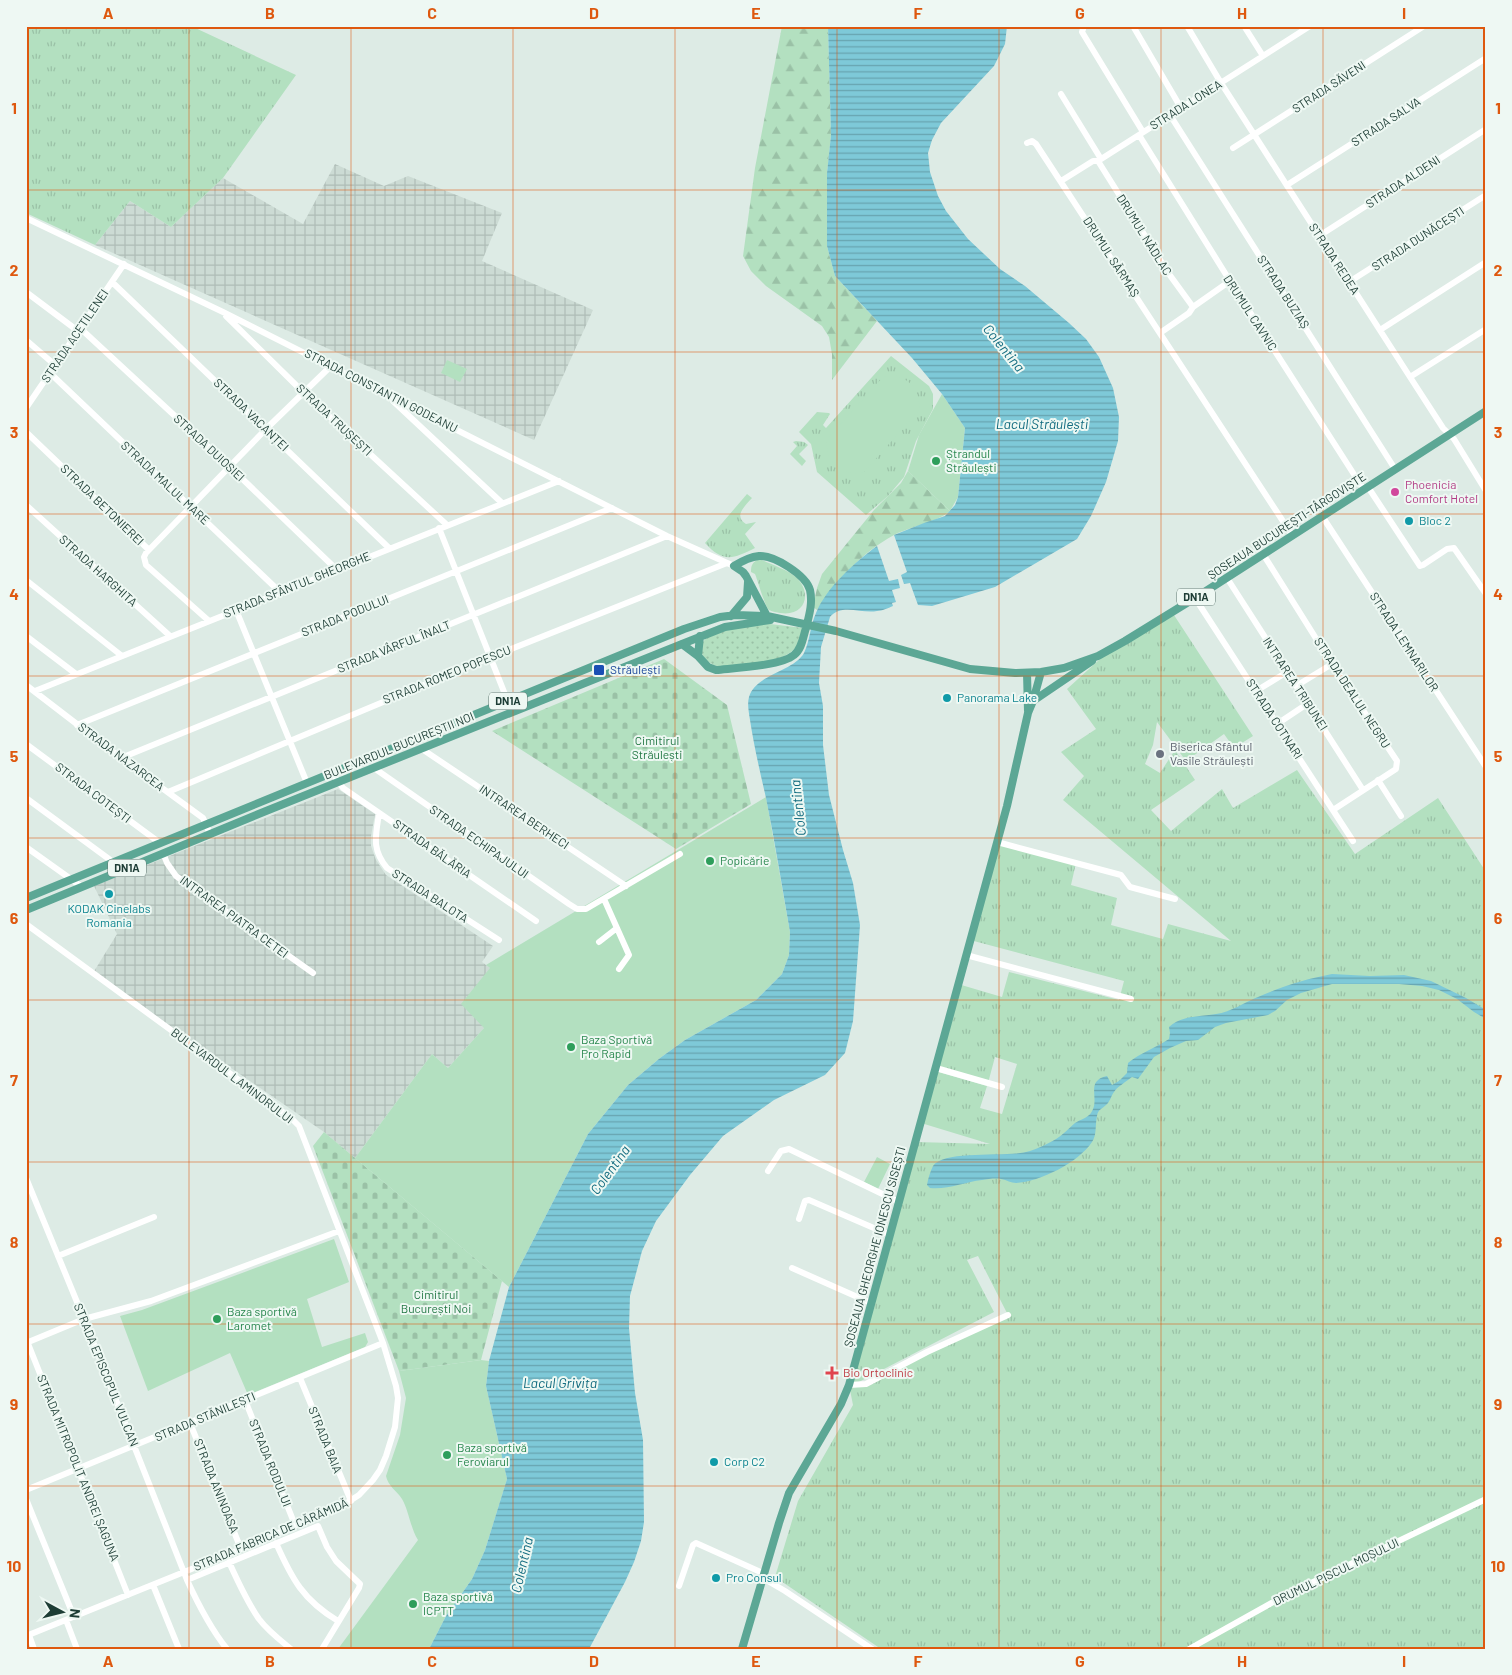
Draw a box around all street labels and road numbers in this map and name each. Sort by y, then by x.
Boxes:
street label: STRADA SĂVENI [1289,57,1368,115]
street label: STRADA LONEA [1147,76,1224,132]
street label: STRADA SALVA [1348,94,1423,149]
street label: STRADA ALDENI [1363,152,1442,210]
street label: DRUMUL NĂDLAC [1114,191,1175,277]
street label: STRADA DUNĂCEȘTI [1369,203,1466,273]
street label: DRUMUL SĂRMAȘ [1081,214,1143,299]
street label: STRADA REDEA [1307,220,1363,297]
street label: STRADA BUZIAȘ [1255,252,1313,331]
street label: DRUMUL CAVNIC [1221,272,1281,353]
street label: STRADA ACETILENEI [38,286,111,385]
street label: STRADA CONSTANTIN GODEANU [303,345,460,435]
street label: STRADA VACANȚEI [211,375,292,454]
street label: STRADA TRUȘEȘTI [294,381,376,458]
street label: STRADA DUIOSIEI [171,411,248,484]
street label: STRADA MALUL MARE [119,438,213,527]
street label: STRADA BETONIEREI [58,461,147,548]
street label: ȘOSEAUA BUCUREȘTI-TÂRGOVIȘTE [1205,469,1368,582]
street label: STRADA HARGHITA [57,532,140,609]
street label: STRADA SFÂNTUL GHEORGHE [221,548,372,620]
road number: DN1A [1177,588,1215,606]
street label: STRADA LEMNARILOR [1367,589,1442,694]
street label: STRADA PODULUI [299,591,390,639]
street label: STRADA VÂRFUL ÎNALT [335,617,452,675]
street label: INTRAREA TRIBUNEI [1260,634,1331,733]
street label: STRADA DEALUL NEGRU [1312,635,1394,750]
street label: STRADA ROMEO POPESCU [380,642,513,706]
street label: STRADA COTNARI [1244,676,1306,761]
road number: DN1A [489,692,527,709]
street label: BULEVARDUL BUCUREȘTII NOI [322,709,476,782]
street label: STRADA NAZARCEA [76,719,167,793]
street label: STRADA COTEȘTI [53,759,134,825]
street label: INTRAREA BERHECI [477,781,572,851]
street label: STRADA ECHIPAJULUI [427,802,532,881]
street label: STRADA BĂLĂRIA [391,816,474,880]
road number: DN1A [108,860,146,876]
street label: STRADA BALOTA [390,865,471,925]
street label: INTRAREA PIATRA CETEI [178,872,291,960]
street label: BULEVARDUL LAMINORULUI [169,1025,296,1126]
street label: ȘOSEAUA GHEORGHE IONESCU SISEȘTI [840,1145,908,1349]
street label: STRADA EPISCOPUL VULCAN [72,1301,142,1448]
street label: STRADA MITROPOLIT ANDREI ȘAGUNA [35,1372,123,1563]
street label: STRADA STĂNILEȘTI [152,1389,257,1444]
street label: STRADA BAIA [306,1404,346,1475]
street label: STRADA RODULUI [247,1417,295,1508]
street label: STRADA ANINOASA [192,1436,242,1535]
street label: STRADA FABRICA DE CĂRĂMIDĂ [191,1495,350,1573]
street label: DRUMUL PISCUL MOȘULUI [1270,1535,1401,1608]

